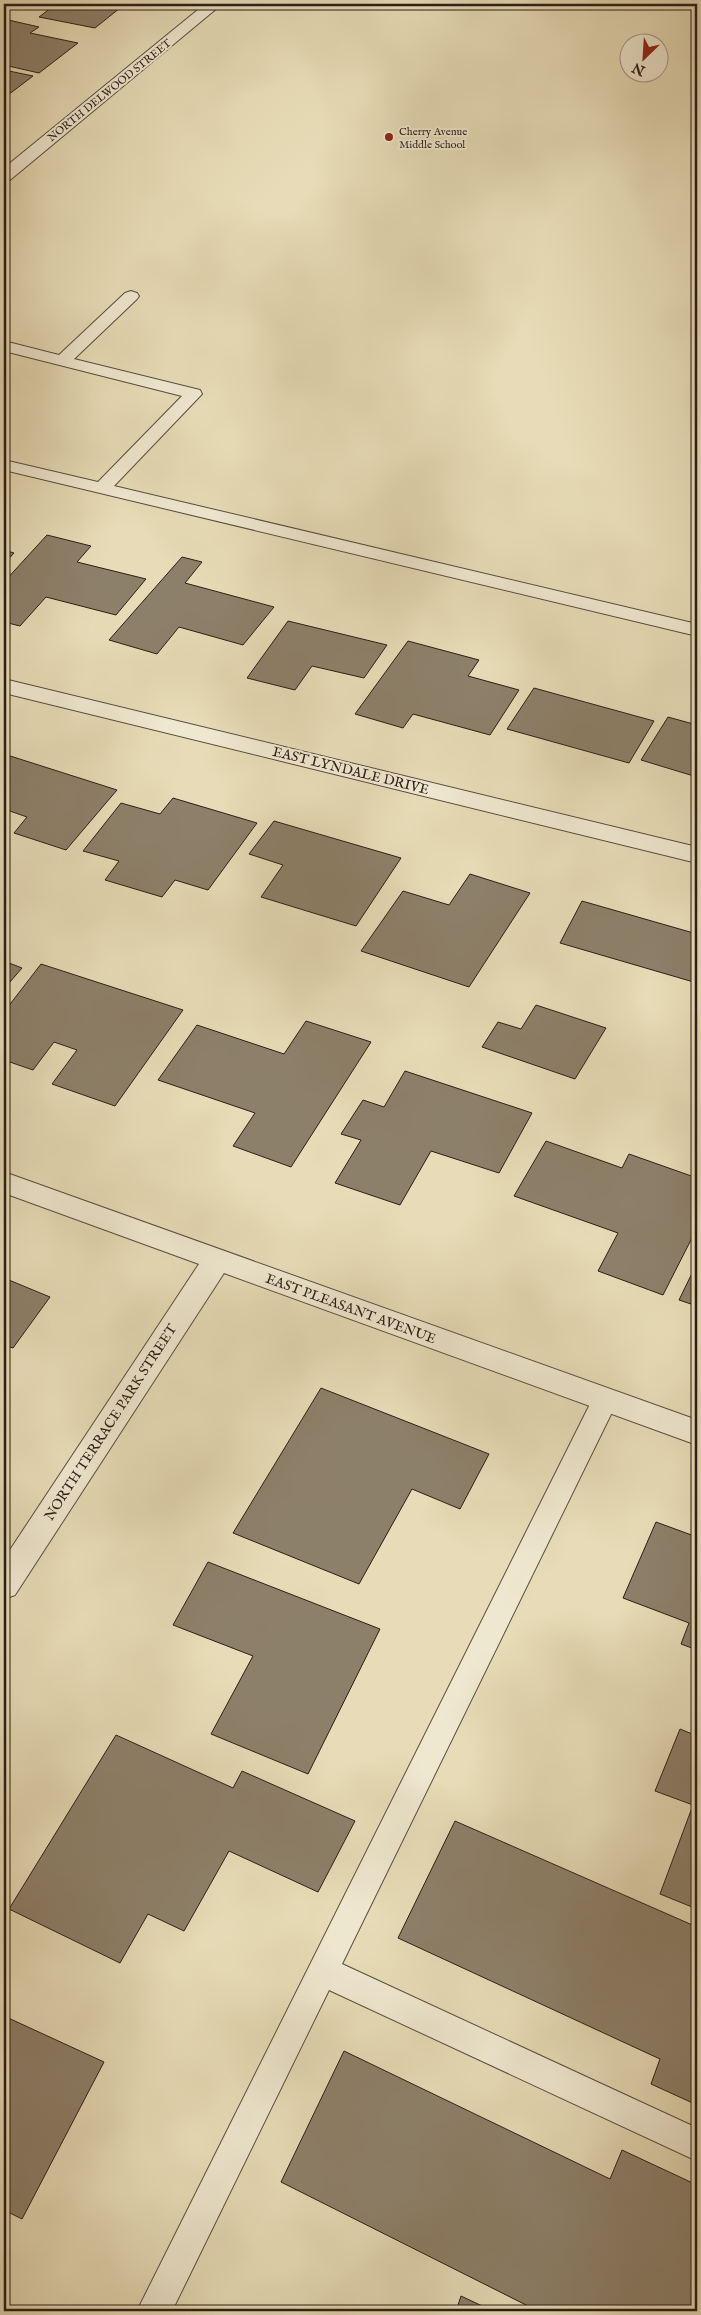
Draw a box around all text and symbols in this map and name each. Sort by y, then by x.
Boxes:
north arrow [618,32,668,82]
street label: NORTH DELWOOD STREET [45,37,174,145]
text: N [630,58,649,80]
place label: Cherry Avenue Middle School [399,125,467,152]
marker: Cherry Avenue Middle School [383,131,395,143]
street label: EAST LYNDALE DRIVE [271,743,431,799]
street label: EAST PLEASANT AVENUE [263,1270,439,1348]
street label: NORTH TERRACE PARK STREET [40,1320,182,1524]

